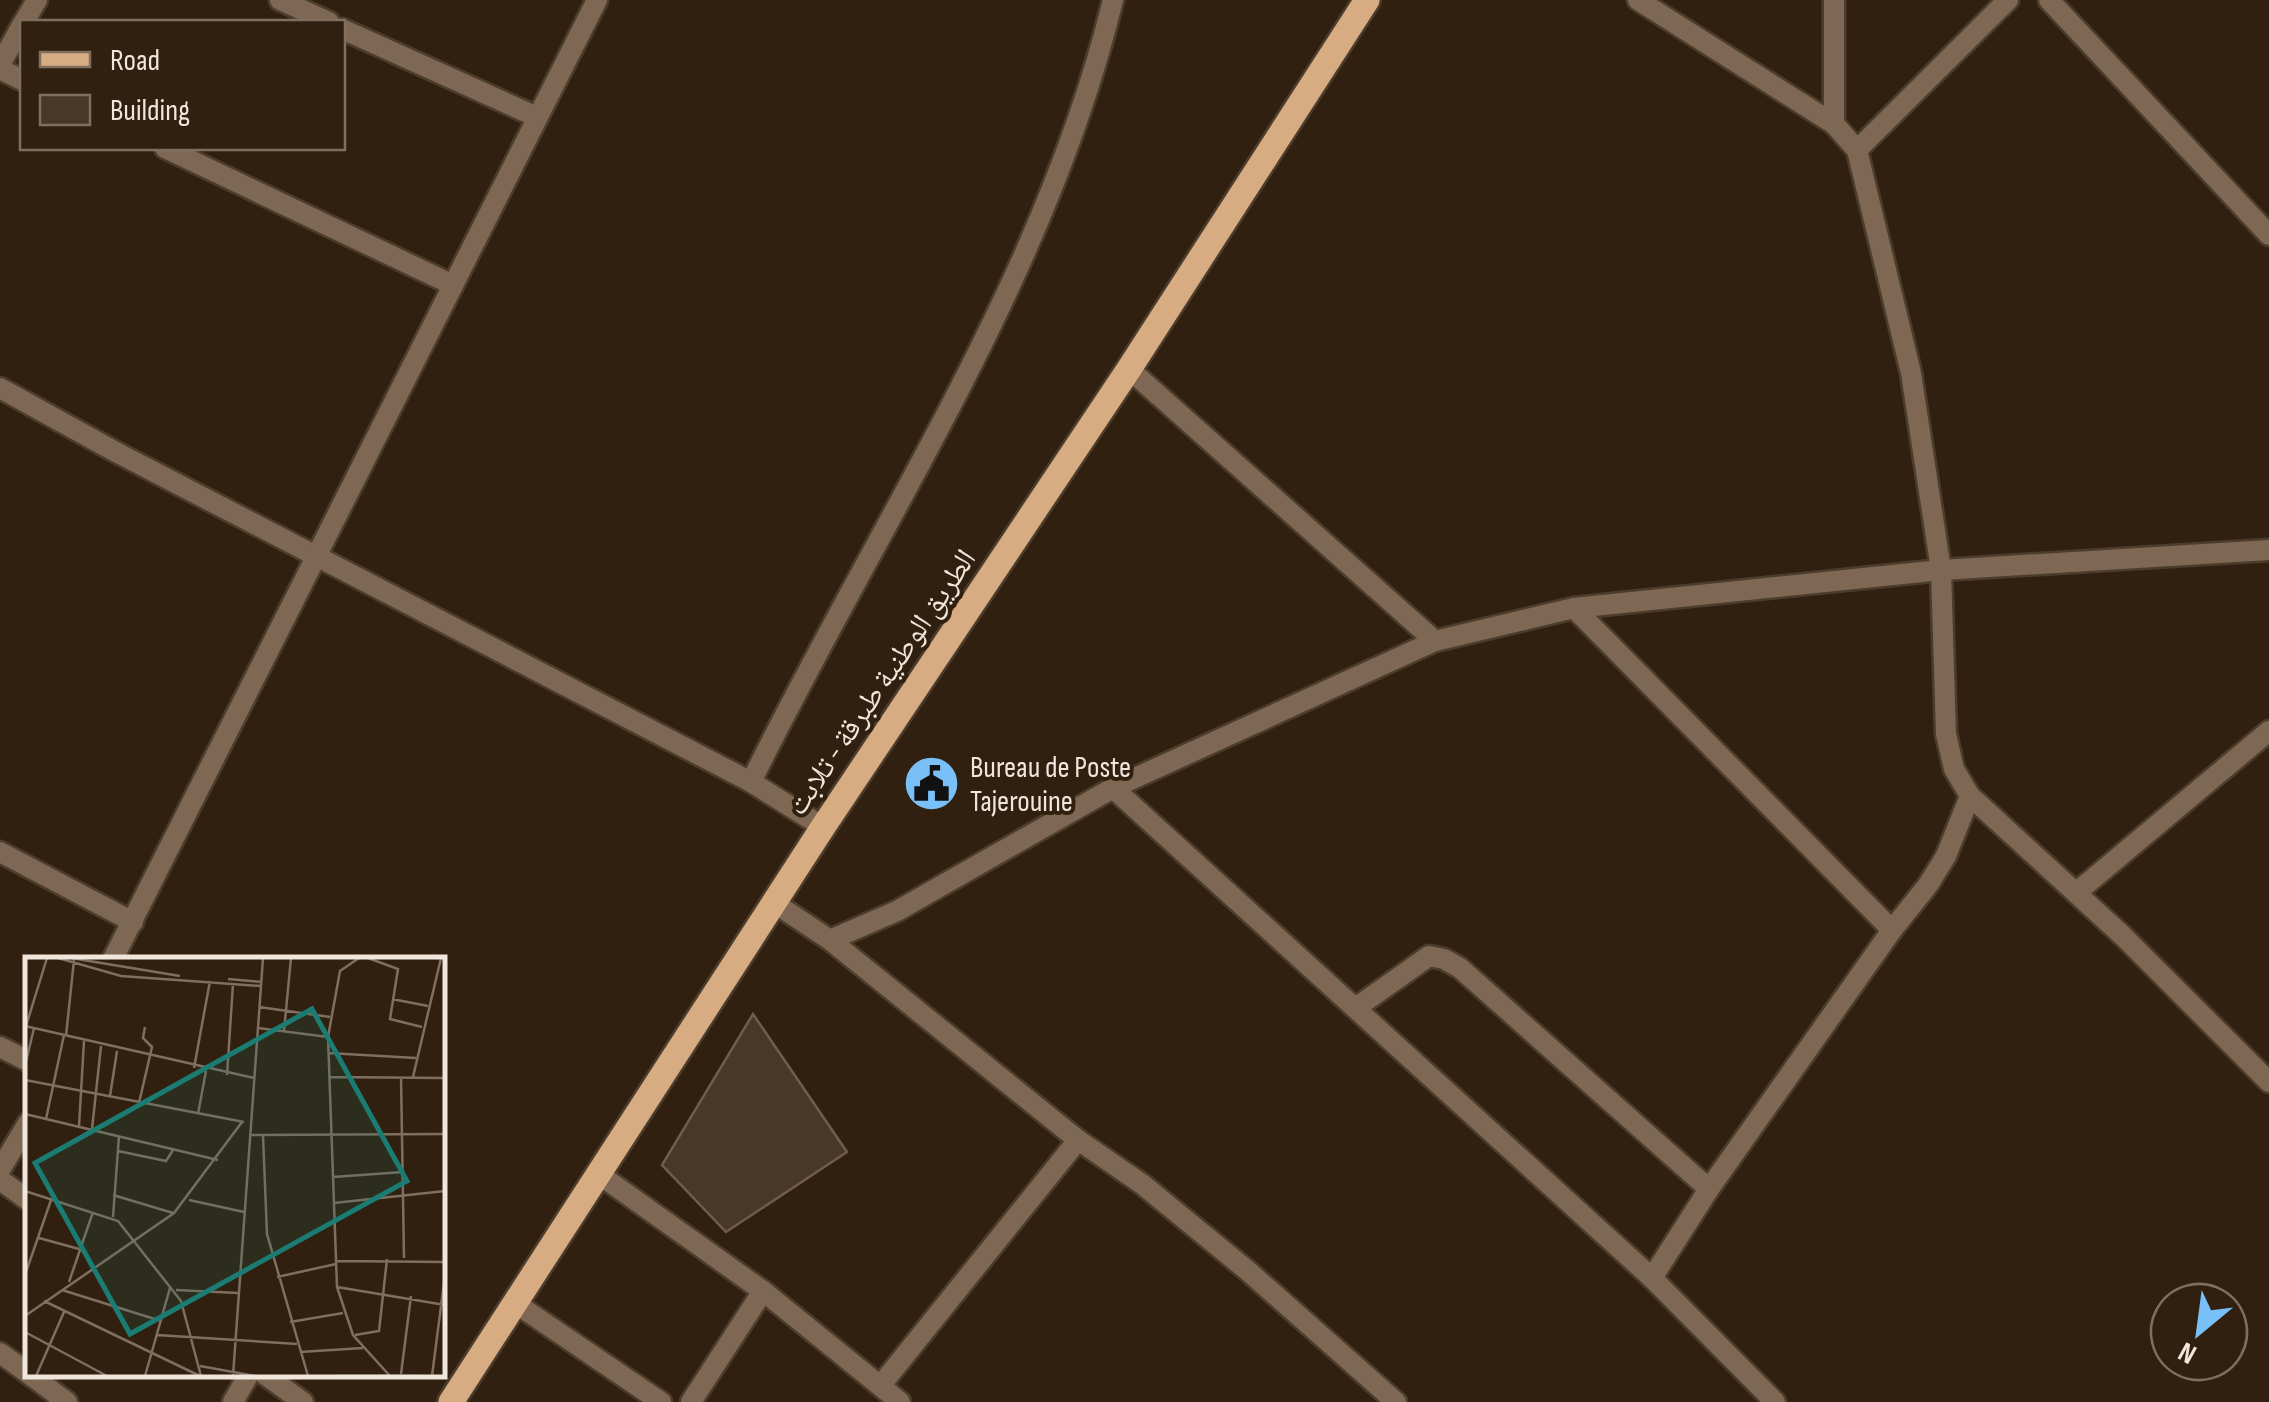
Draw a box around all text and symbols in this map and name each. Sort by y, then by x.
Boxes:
legend [20,20,345,150]
text: Road [110,43,160,79]
text: Building [110,93,190,129]
street label: الطريق الوطنية طبرقة - تلابت [779,543,984,822]
place label: Bureau de Poste Tajerouine [970,750,1131,820]
public building icon: Bureau de Poste Tajerouine [901,754,961,814]
inset map [25,957,445,1377]
north arrow [2149,1282,2249,1382]
text: N [2173,1334,2202,1371]

